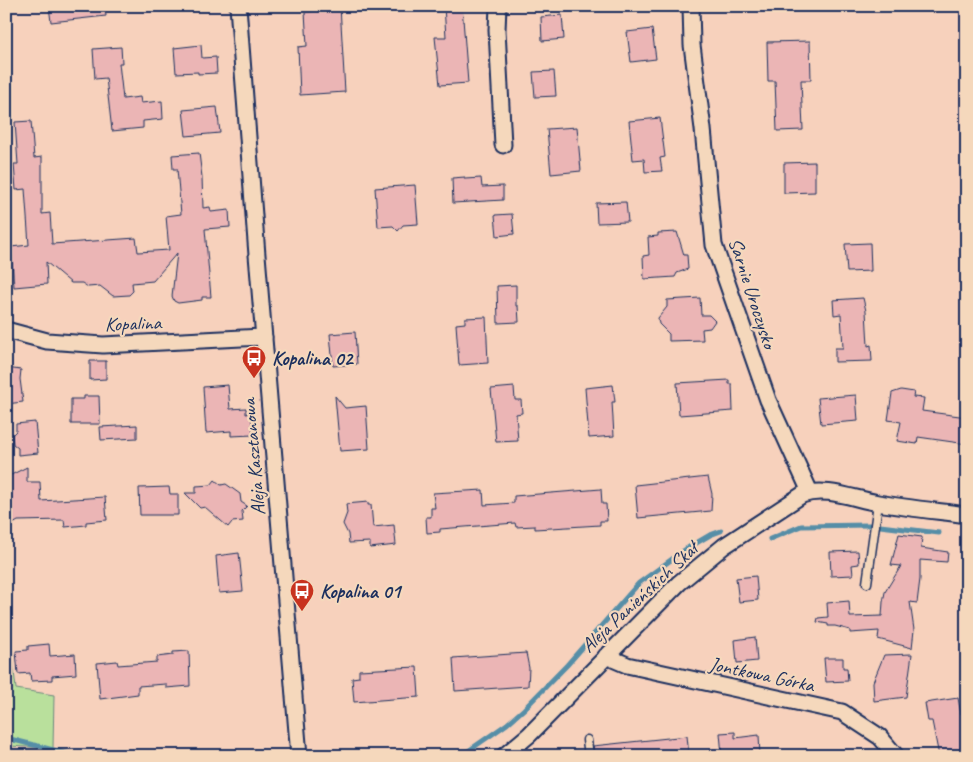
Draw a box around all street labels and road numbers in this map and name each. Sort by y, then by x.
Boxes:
street label: Sarnie Uroczysko [723,235,783,353]
street label: Kopalina [104,310,163,337]
street label: Aleja Kasztanowa [236,396,271,516]
street label: Aleja Panieńskich Skał [576,534,706,658]
street label: Jontkowa Górka [706,651,818,698]

